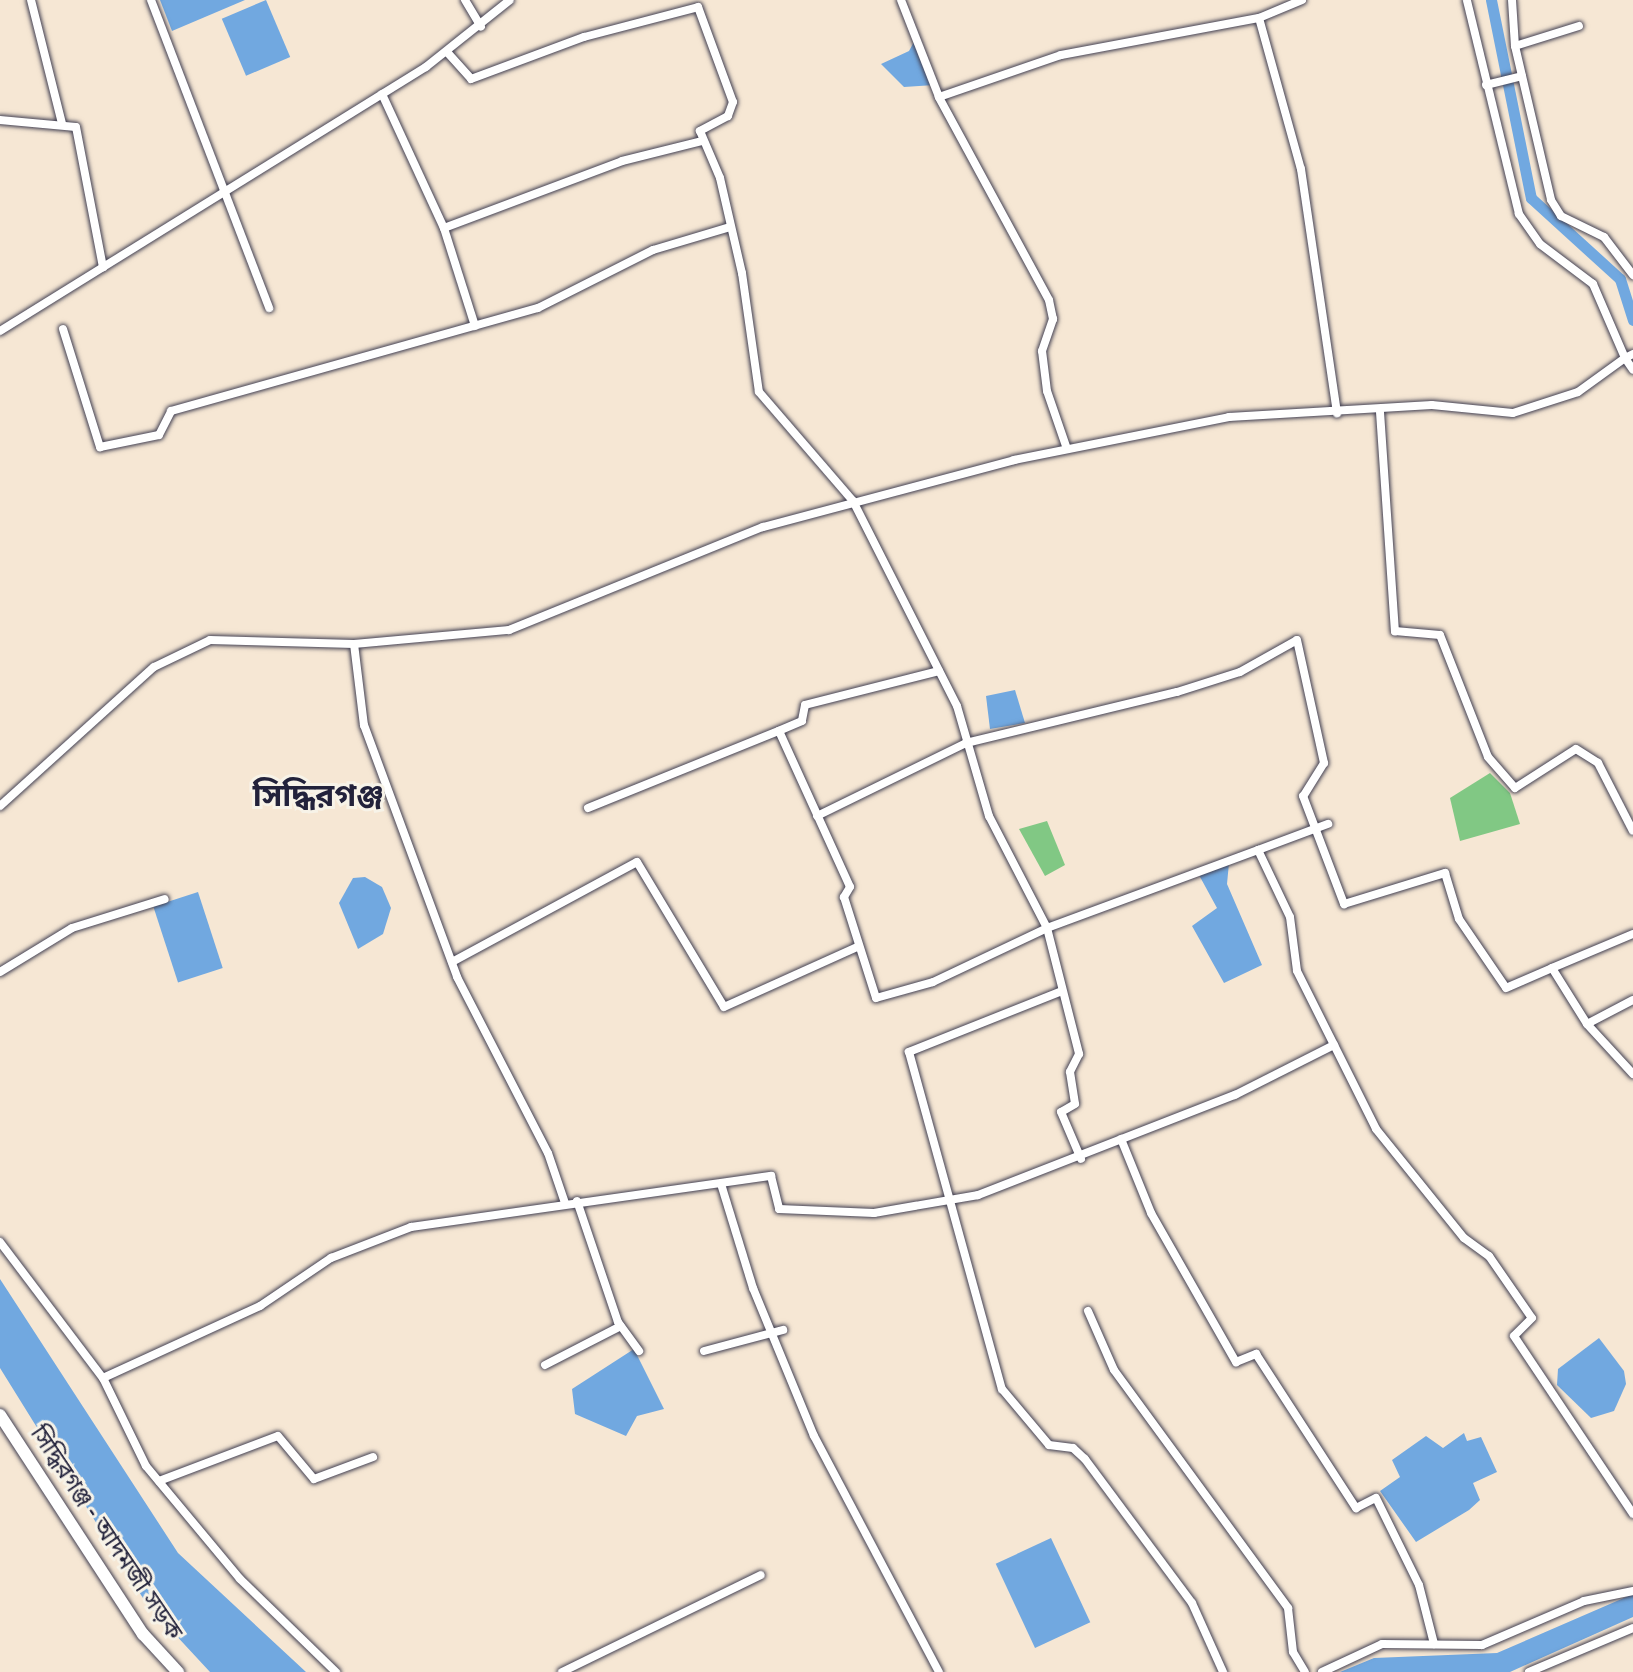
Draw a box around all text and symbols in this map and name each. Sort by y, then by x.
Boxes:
district label: সিদ্ধিরগঞ্জ [253,778,383,816]
street label: সিদ্ধিরগঞ্জ - আদমজী সড়ক [23,1420,189,1646]

